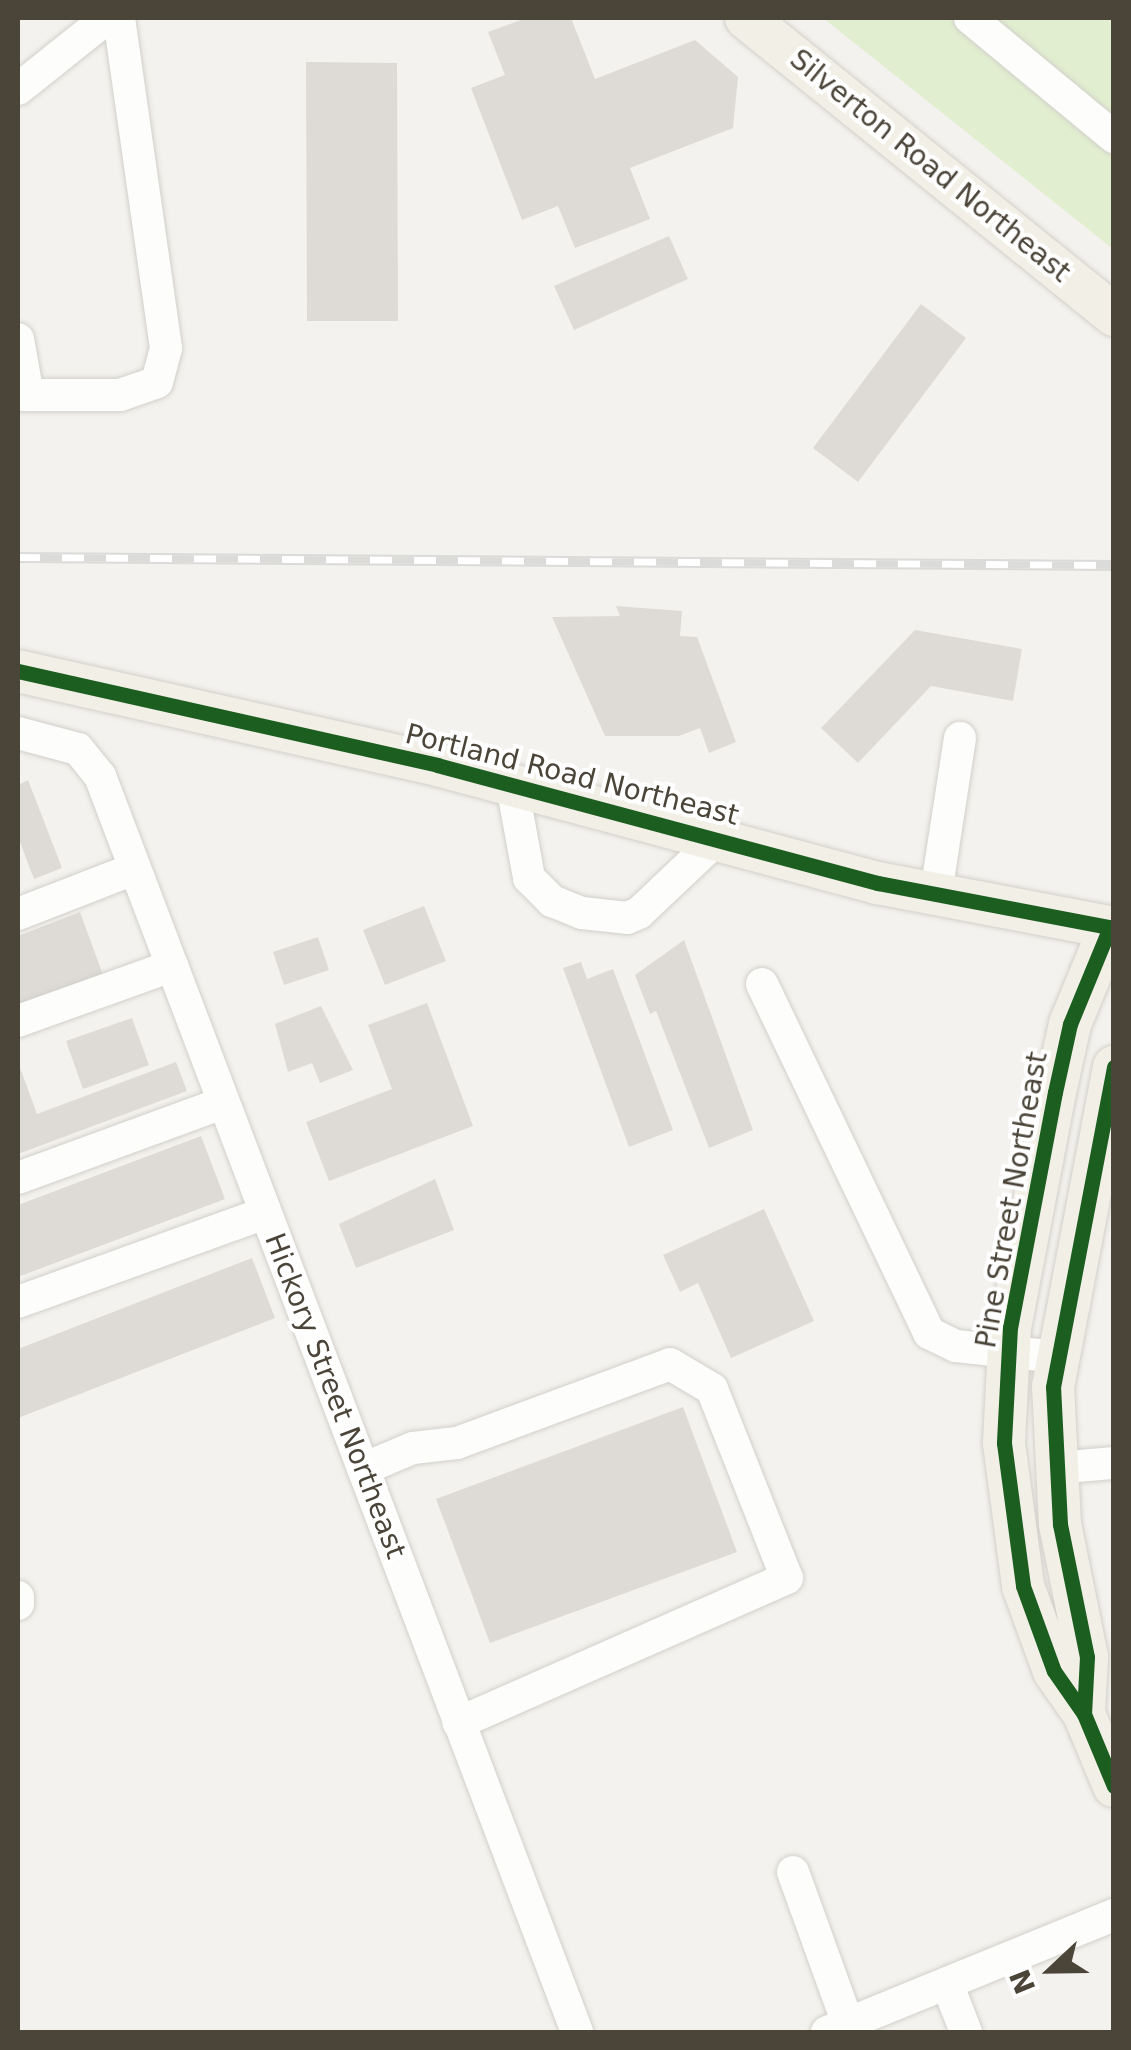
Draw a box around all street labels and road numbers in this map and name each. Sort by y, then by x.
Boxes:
street label: Silverton Road Northeast [783,43,1077,289]
street label: Portland Road Northeast [402,717,742,833]
street label: Pine Street Northeast [969,1049,1055,1351]
street label: Hickory Street Northeast [257,1229,413,1563]

